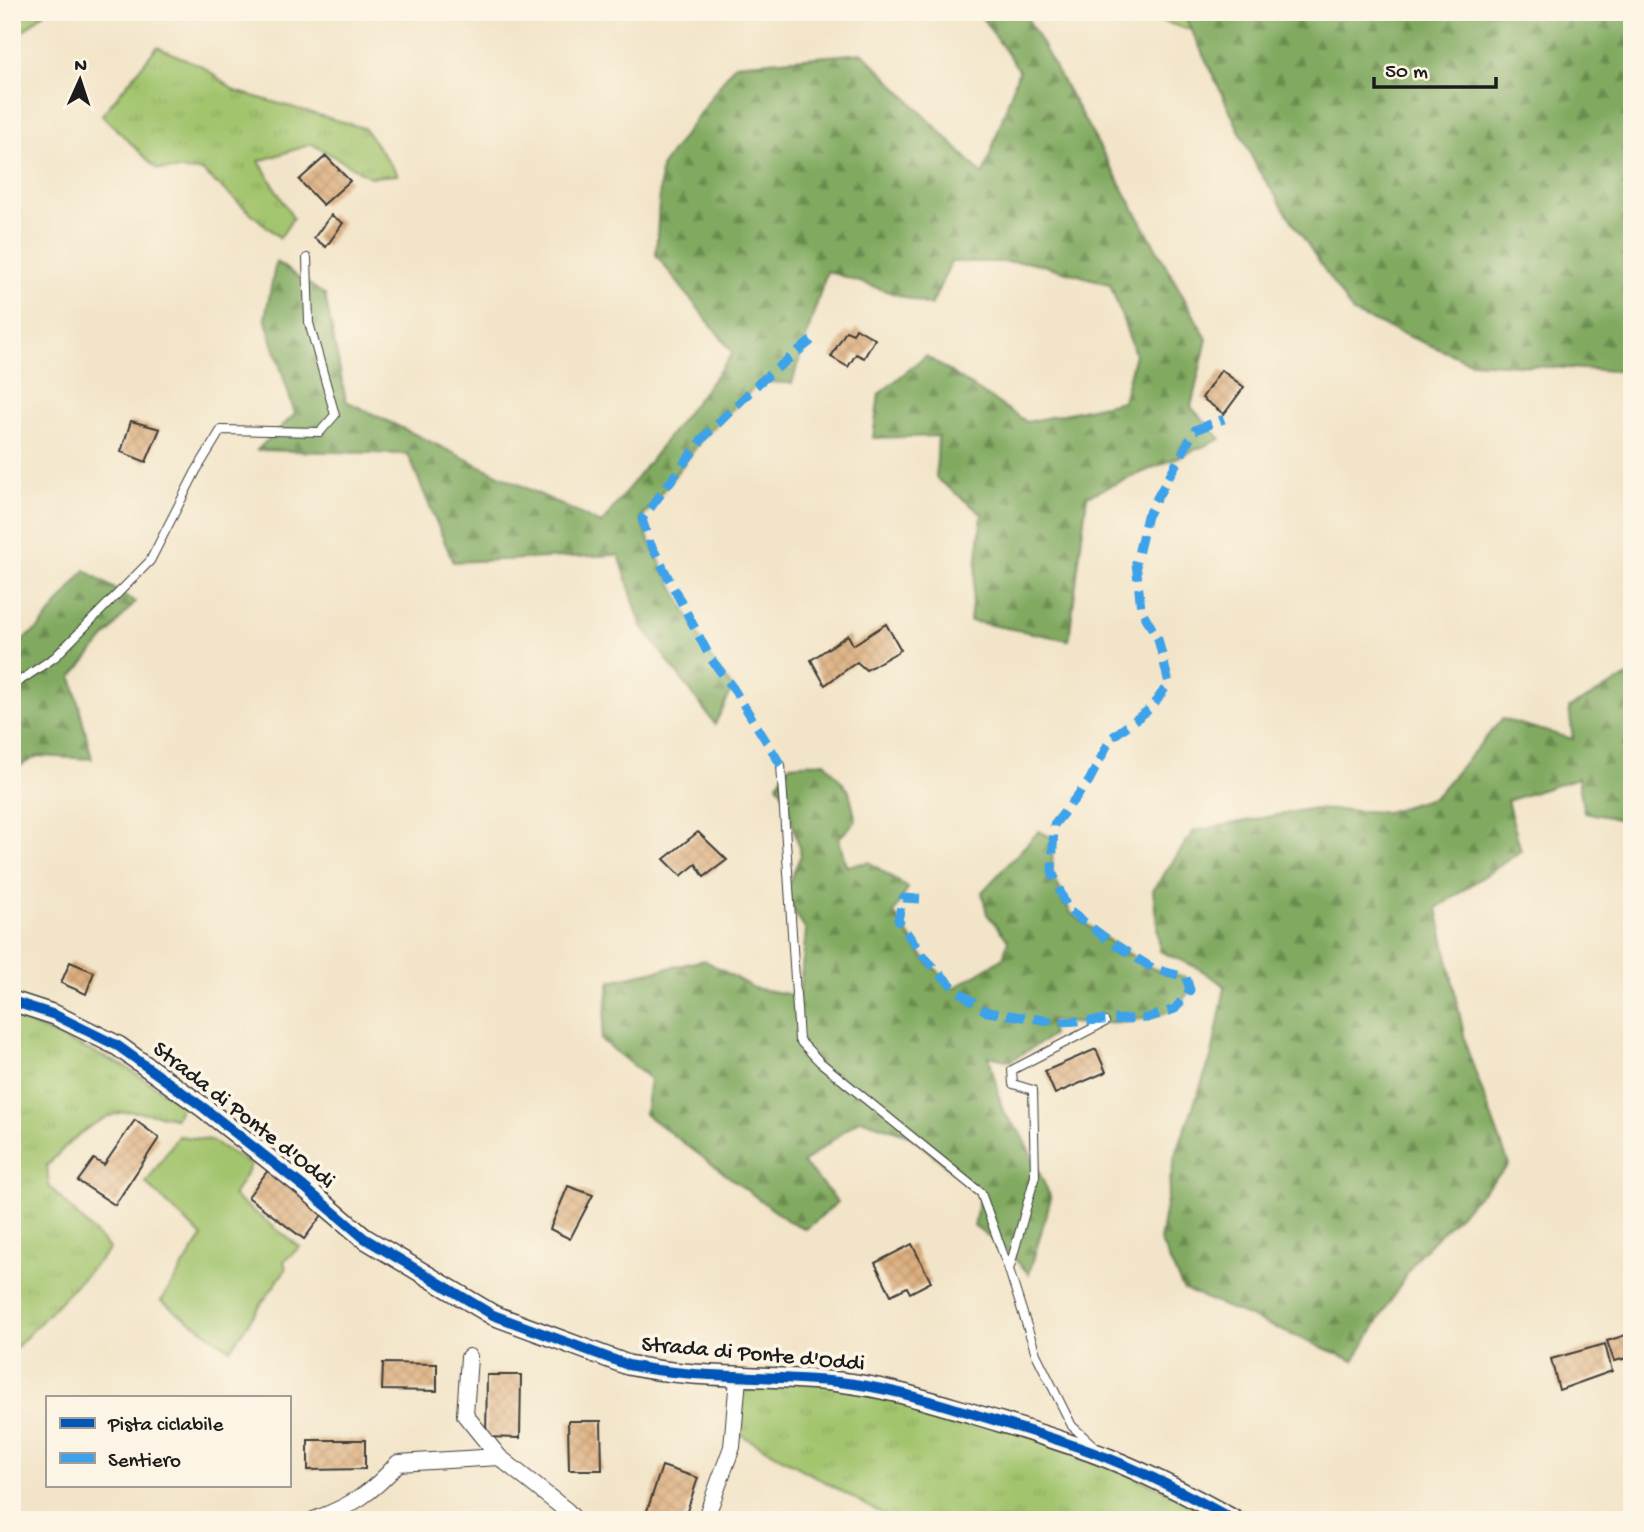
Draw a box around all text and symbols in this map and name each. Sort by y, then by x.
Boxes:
north arrow [46,46,116,116]
scale bar [1374,46,1497,90]
text: N [74,55,88,78]
text: 50 m [1385,61,1428,86]
street label: Strada di Ponte d'Oddi [146,1036,340,1196]
street label: Strada di Ponte d'Oddi [640,1332,866,1378]
legend [46,1396,290,1486]
text: Pista ciclabile [107,1414,224,1439]
text: Sentiero [108,1450,181,1475]

